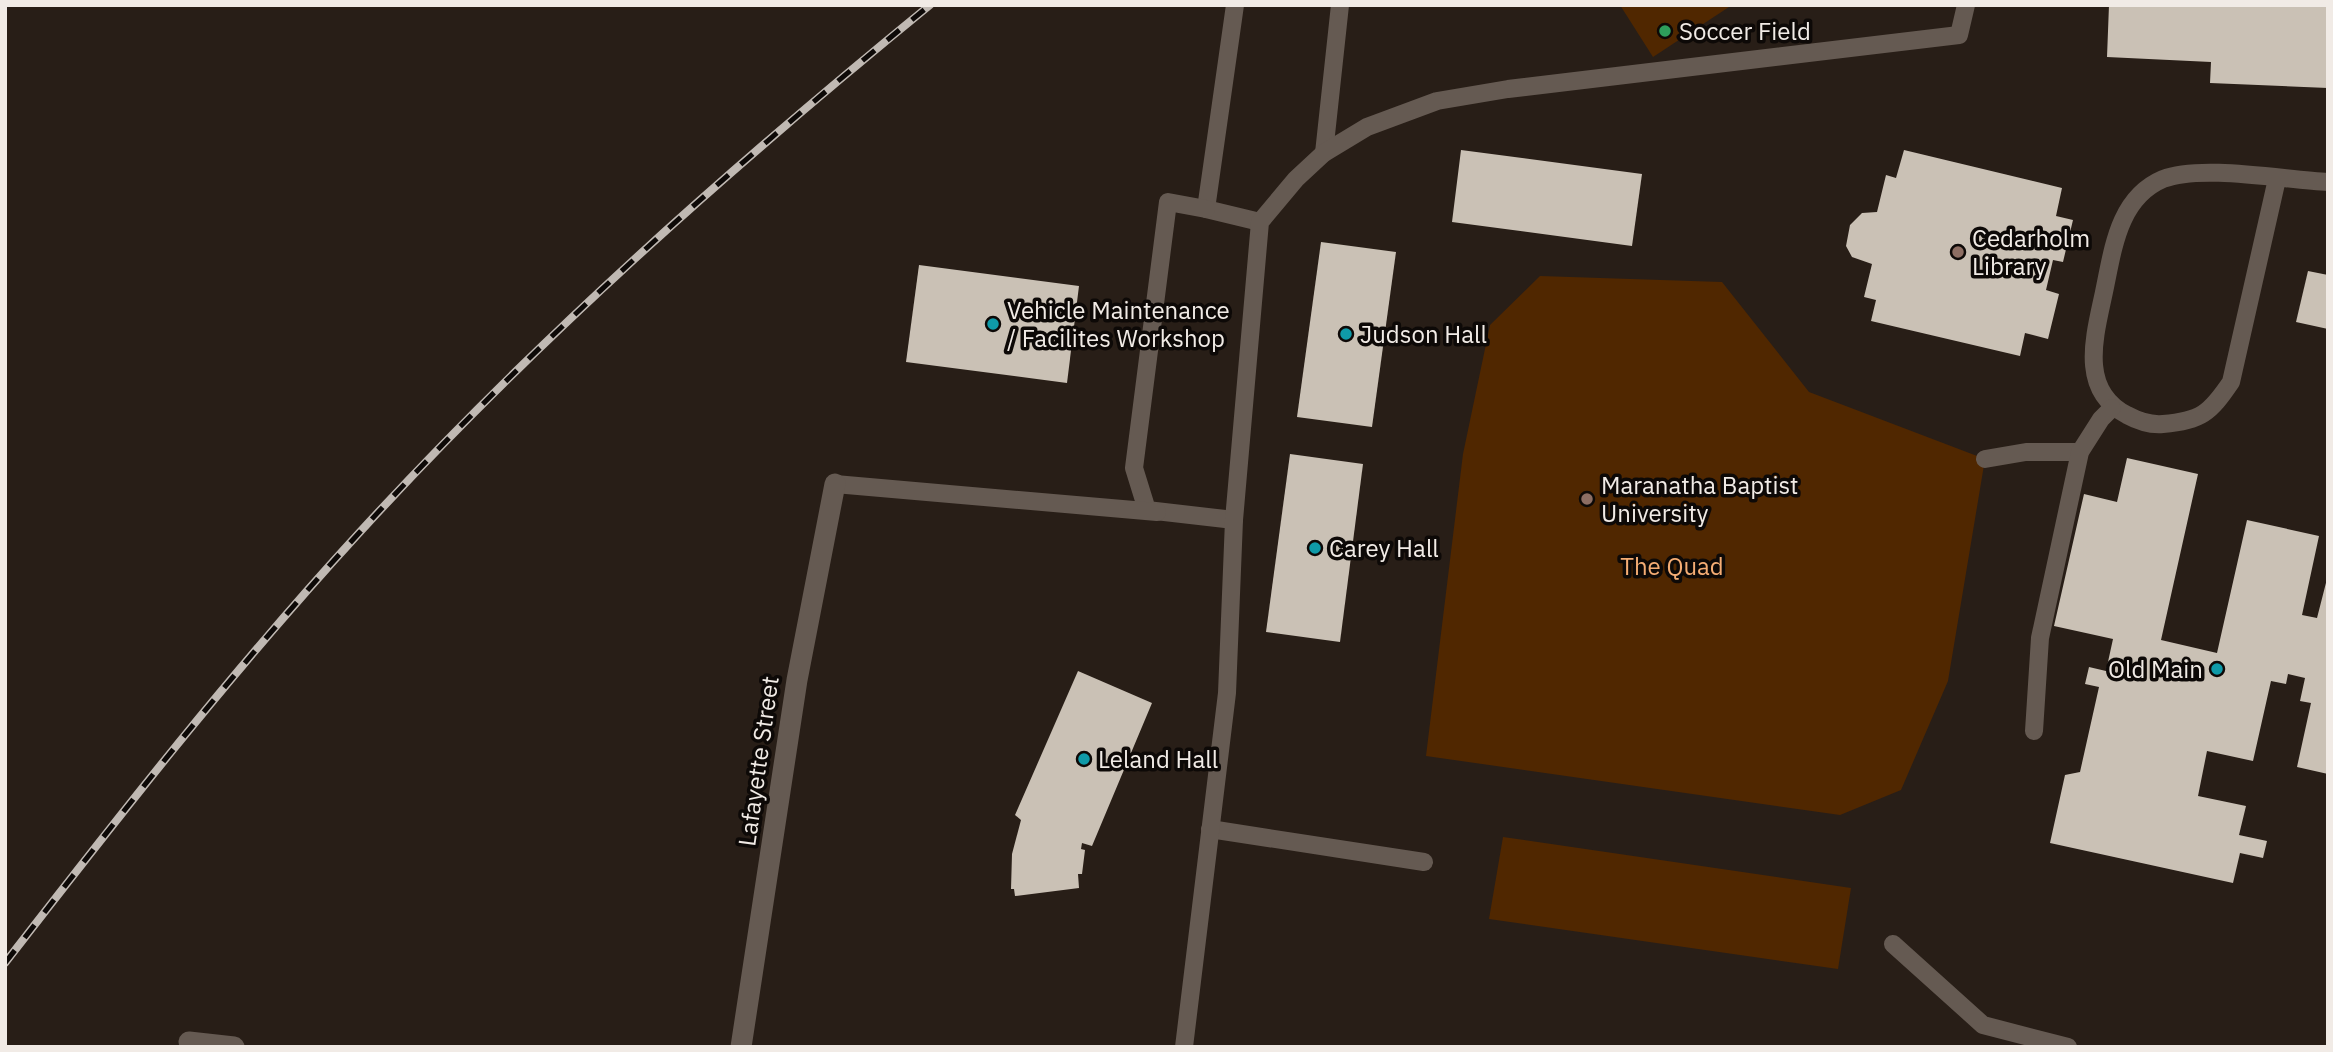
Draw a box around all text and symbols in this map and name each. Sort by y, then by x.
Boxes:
place label: Soccer Field [1679,15,1811,47]
marker: Soccer Field [1657,23,1673,39]
place label: Cedarholm Library [1972,222,2090,282]
marker: Cedarholm Library [1950,244,1966,260]
place label: Vehicle Maintenance / Facilites Workshop [1007,294,1230,354]
marker: Vehicle Maintenance / Facilites Workshop [985,316,1001,332]
place label: Judson Hall [1360,318,1487,350]
marker: Judson Hall [1338,326,1354,342]
place label: Maranatha Baptist University [1601,469,1798,529]
marker: Maranatha Baptist University [1579,491,1595,507]
place label: Carey Hall [1329,532,1439,564]
marker: Carey Hall [1307,540,1323,556]
park label: The Quad [1620,550,1724,582]
place label: Old Main [2108,653,2203,685]
marker: Old Main [2209,661,2225,677]
street label: Lafayette Street [730,674,786,848]
place label: Leland Hall [1098,743,1218,775]
marker: Leland Hall [1076,751,1092,767]

